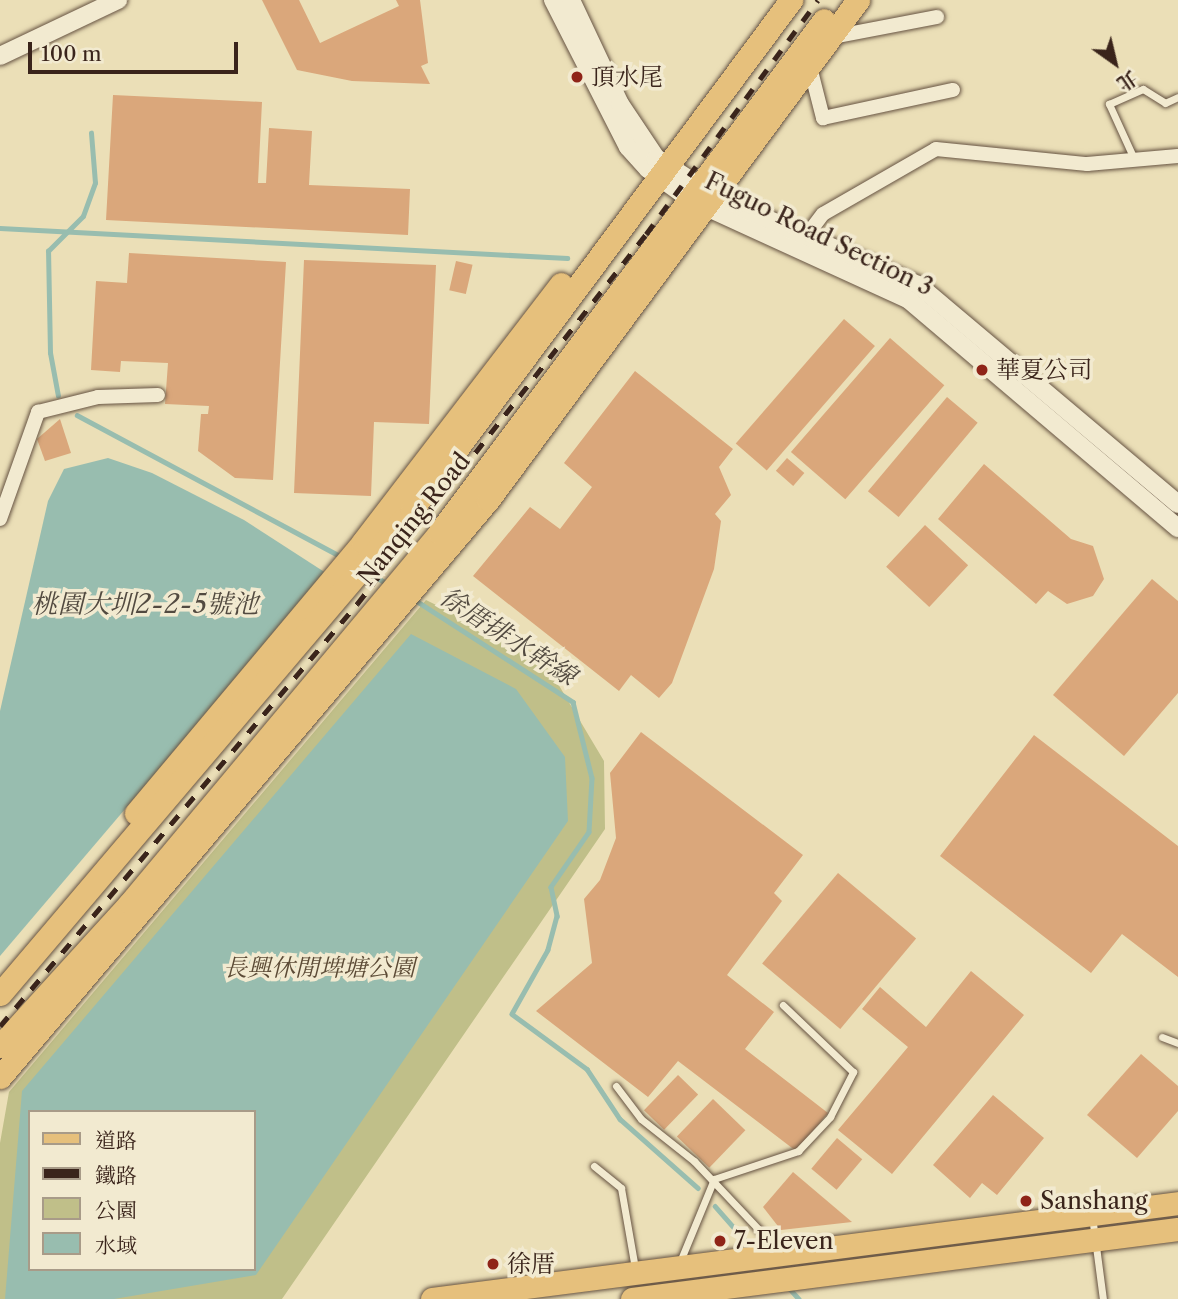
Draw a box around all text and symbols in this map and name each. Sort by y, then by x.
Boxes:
scale bar [32,28,242,72]
north arrow [1080,28,1150,98]
text: 100 m [41,41,102,66]
place label: 頂水尾 [591,63,663,91]
text: 北 [1113,66,1141,96]
marker: 頂水尾 [569,69,585,85]
street label: Fuguo Road Section 3 [700,166,938,302]
place label: 華夏公司 [996,356,1092,384]
marker: 華夏公司 [974,362,990,378]
street label: Nanqing Road [352,447,476,591]
water label: 徐厝排水幹線 [434,581,582,693]
water label: 桃園大圳2-2-5號池 [32,589,258,621]
park label: 長興休閒埤塘公園 [223,954,415,982]
legend [28,1110,256,1271]
text: 道路 [95,1128,137,1153]
text: 鐵路 [95,1163,137,1188]
place label: Sanshang [1040,1187,1148,1215]
marker: Sanshang [1018,1193,1034,1209]
text: 公園 [95,1198,137,1223]
place label: 7-Eleven [734,1227,833,1255]
text: 水域 [95,1233,137,1258]
marker: 7-Eleven [712,1233,728,1249]
place label: 徐厝 [507,1250,555,1278]
marker: 徐厝 [485,1256,501,1272]

